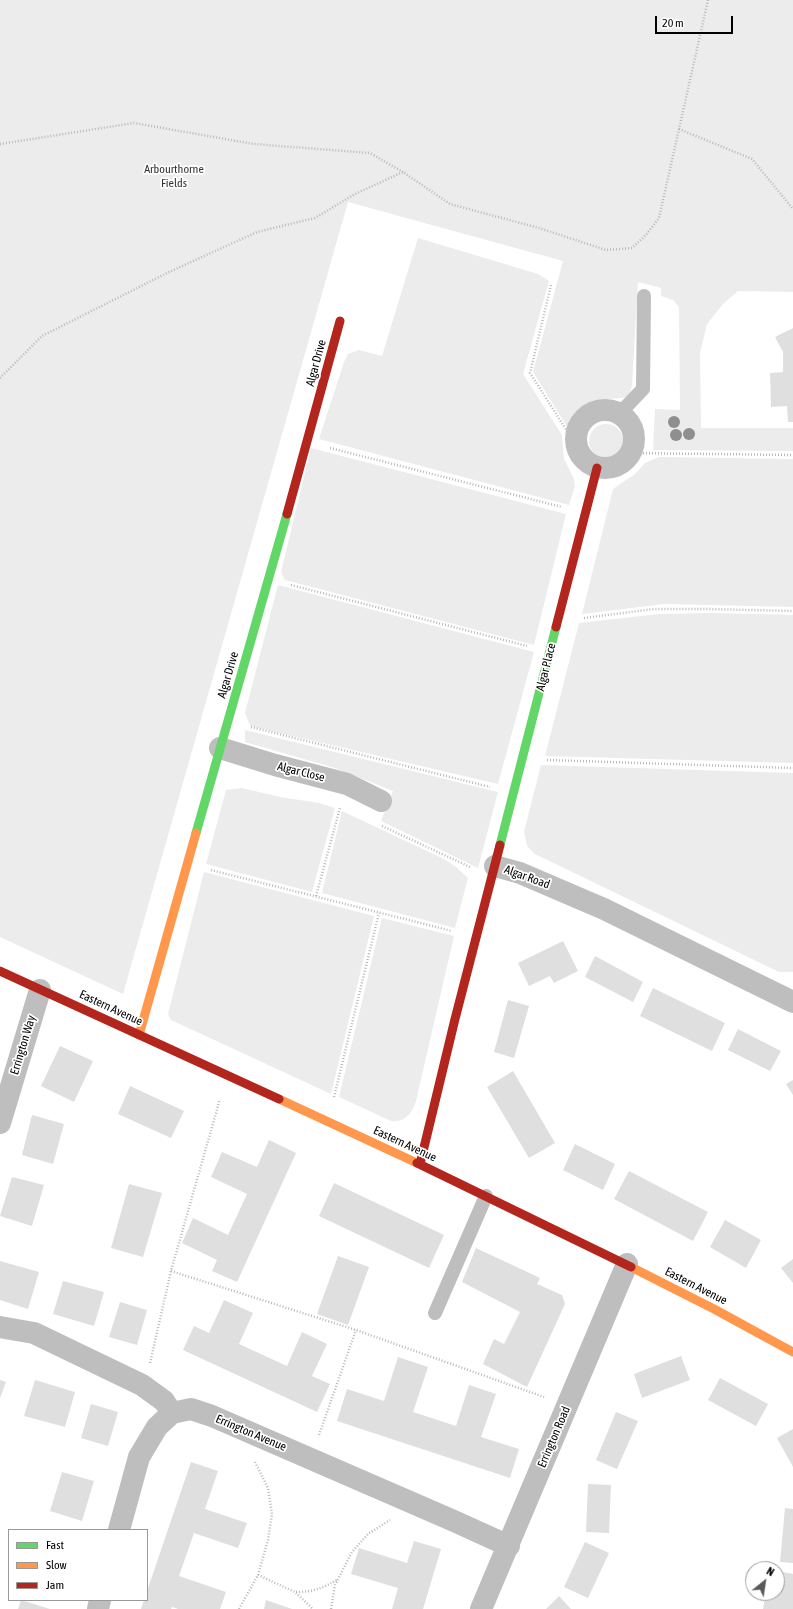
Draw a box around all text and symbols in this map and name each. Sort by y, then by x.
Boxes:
scale bar [657,8,735,34]
text: 20 m [662,16,684,30]
park label: Arbourthorne Fields [144,162,204,190]
street label: Algar Drive [303,338,329,388]
street label: Algar Place [533,641,559,693]
street label: Algar Drive [214,650,242,700]
street label: Algar Close [276,759,326,785]
street label: Algar Road [502,862,552,892]
street label: Eastern Avenue [77,987,145,1029]
street label: Errington Way [7,1014,39,1076]
street label: Eastern Avenue [371,1123,439,1165]
street label: Eastern Avenue [662,1264,730,1308]
street label: Errington Road [535,1404,573,1470]
street label: Errington Avenue [213,1412,289,1454]
legend [8,1529,148,1601]
text: Fast [46,1538,64,1552]
text: Slow [46,1558,67,1572]
north arrow [745,1561,785,1601]
text: N [765,1565,776,1578]
text: Jam [46,1578,64,1592]

